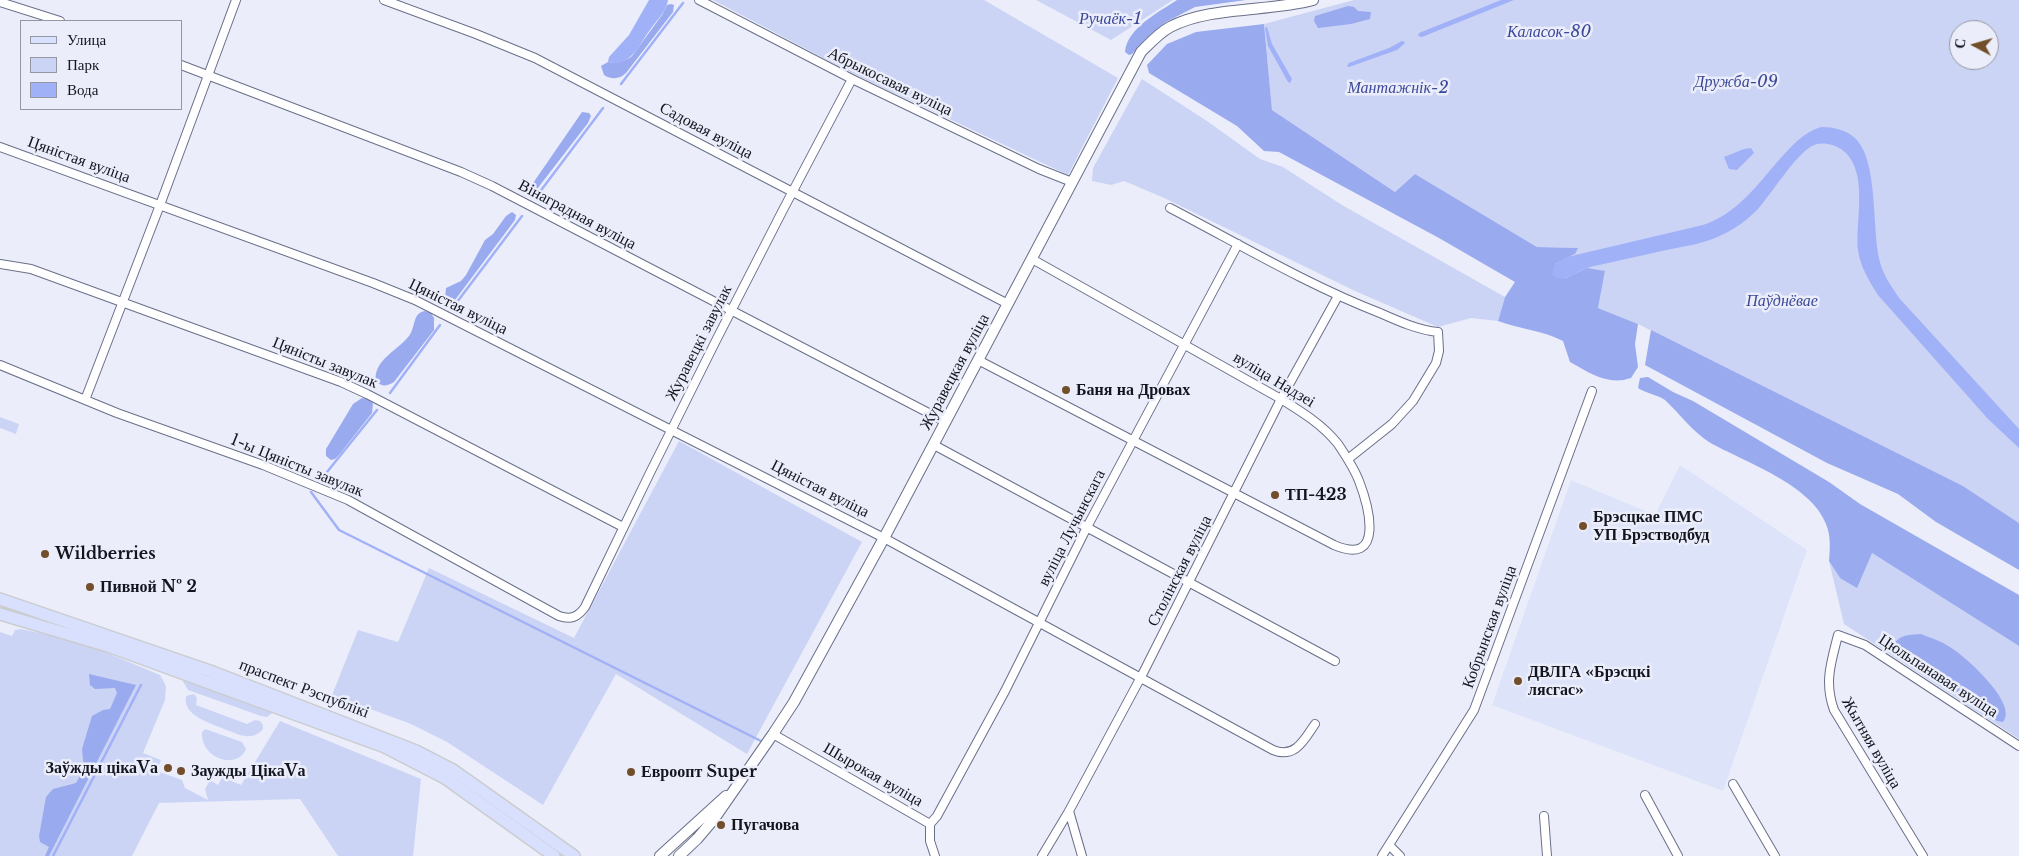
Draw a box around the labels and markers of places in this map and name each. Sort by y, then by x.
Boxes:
place label: Баня на Дровах [1076,380,1190,400]
marker: Баня на Дровах [1060,384,1072,396]
place label: ТП-423 [1285,485,1347,505]
marker: ТП-423 [1269,489,1281,501]
place label: Брэсцкае ПМС УП Брэстводбуд [1593,507,1709,545]
marker: Брэсцкае ПМС УП Брэстводбуд [1577,520,1589,532]
place label: Wildberries [55,544,156,564]
marker: Wildberries [39,548,51,560]
place label: Пивной № 2 [100,577,197,597]
marker: Пивной № 2 [84,581,96,593]
place label: ДВЛГА «Брэсцкі лясгас» [1528,662,1650,700]
marker: ДВЛГА «Брэсцкі лясгас» [1512,675,1524,687]
place label: Заўжды цікаVа [46,758,158,778]
place label: Заужды ЦікаVа [191,761,306,781]
marker: Заўжды цікаVа [162,762,174,774]
place label: Евроопт Super [641,762,757,782]
marker: Заужды ЦікаVа [175,765,187,777]
marker: Евроопт Super [625,766,637,778]
place label: Пугачова [731,815,799,835]
marker: Пугачова [715,819,727,831]

